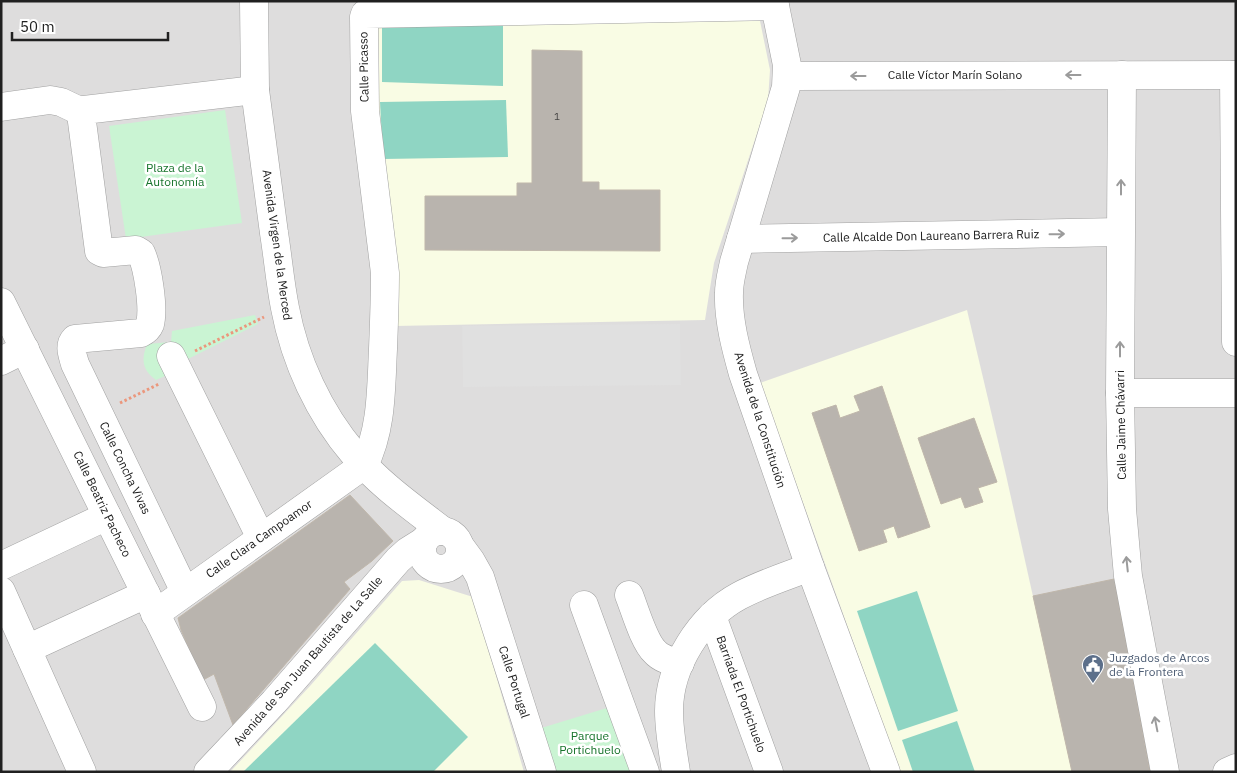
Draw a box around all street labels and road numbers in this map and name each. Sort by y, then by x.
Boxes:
street label: Calle Picasso [355,31,372,103]
street label: Calle Víctor Marín Solano [888,67,1022,82]
street label: Avenida Virgen de la Merced [259,169,295,321]
street label: Calle Alcalde Don Laureano Barrera Ruiz [823,226,1040,245]
street label: Avenida de la Constitución [731,350,790,490]
street label: Calle Jaime Chávarri [1112,370,1129,480]
street label: Calle Concha Vivas [97,419,154,517]
street label: Calle Beatriz Pacheco [70,448,135,560]
street label: Calle Clara Campoamor [203,496,315,581]
street label: Avenida de San Juan Bautista de La Salle [230,572,386,749]
street label: Barriada El Portichuelo [713,633,770,755]
street label: Calle Portugal [496,644,533,720]

